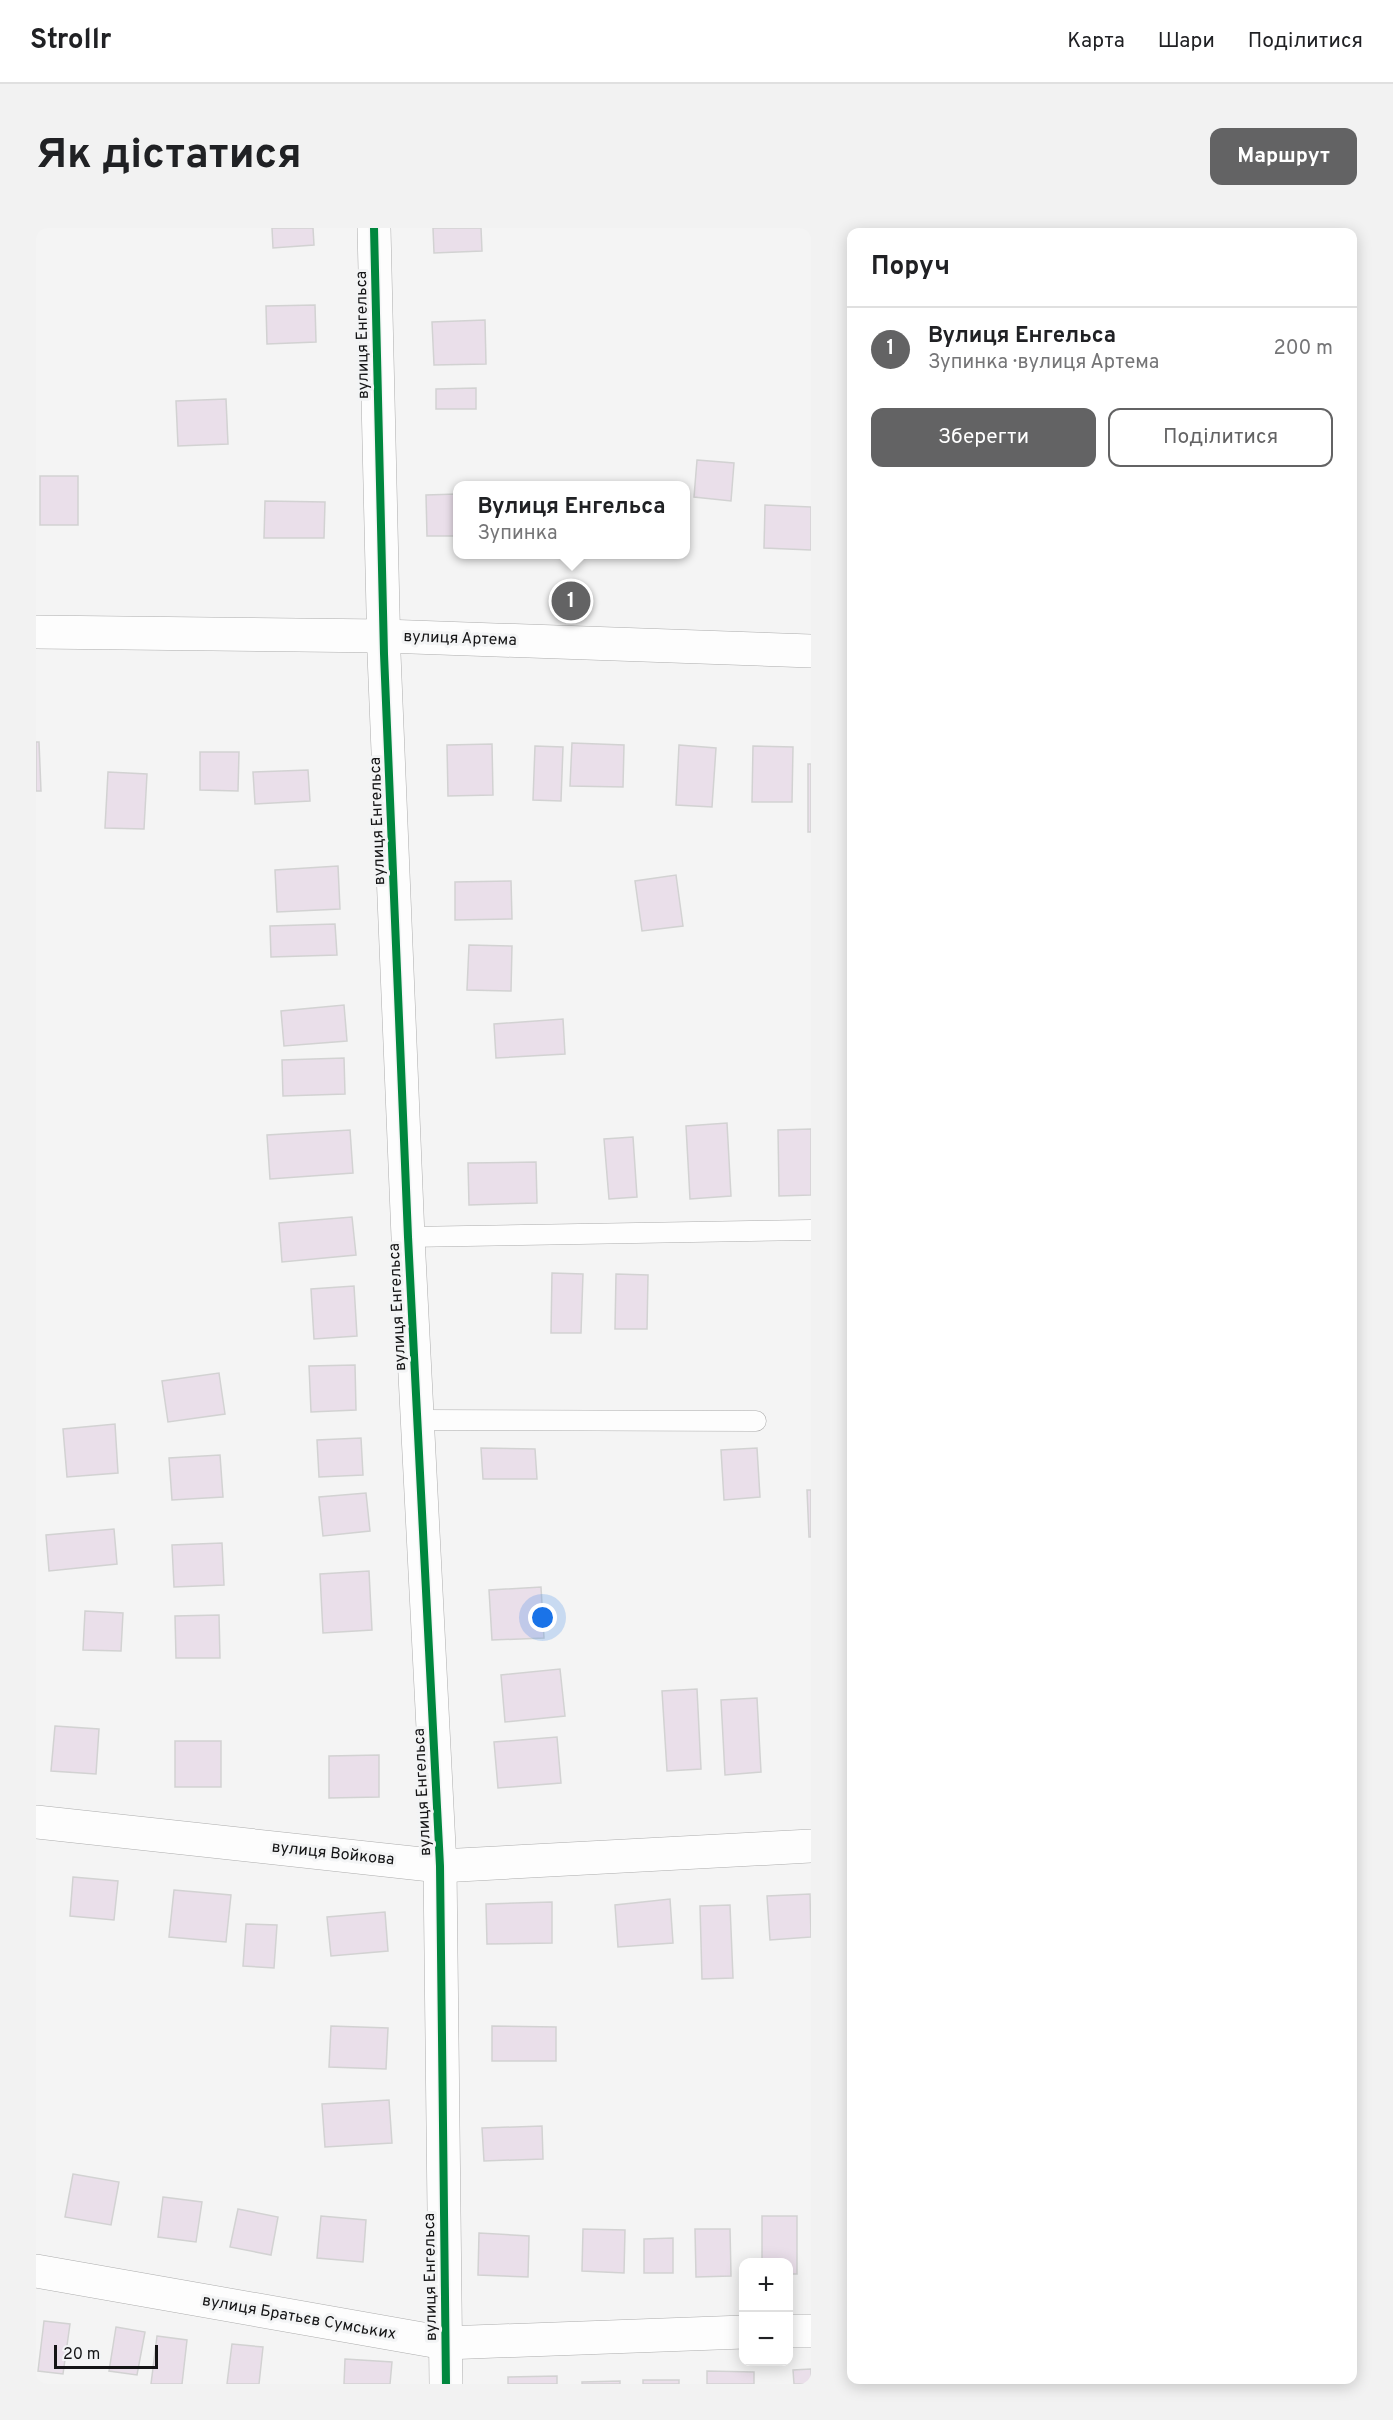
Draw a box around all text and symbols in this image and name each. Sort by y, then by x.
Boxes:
text: Strollr [30,23,112,59]
text: Карта [1067,28,1125,55]
text: Шари [1158,28,1215,55]
text: Поділитися [1248,28,1363,55]
button: Маршрут [1210,128,1357,185]
text: Як дістатися [36,130,302,183]
text: Поруч [871,251,950,284]
street label: вулиця Енгельса [352,271,374,399]
text: Вулиця Енгельса [928,323,1116,350]
text: 1 [887,336,895,362]
text: 200 m [1274,336,1333,362]
text: Зупинка · вулиця Артема [928,350,1159,376]
button: Зберегти [871,408,1096,467]
button: Поділитися [1108,408,1333,467]
popup [453,481,690,559]
text: Вулиця Енгельса [478,494,666,521]
text: Зупинка [478,521,558,547]
pin: 1 [552,578,590,623]
street label: вулиця Артема [403,627,517,651]
street label: вулиця Енгельса [366,757,390,885]
street label: вулиця Енгельса [385,1242,411,1372]
your location [528,1603,557,1632]
street label: вулиця Енгельса [410,1727,436,1857]
street label: вулиця Войкова [271,1838,395,1870]
street label: вулиця Енгельса [420,2213,442,2341]
map controls [739,2258,793,2366]
button: + [739,2258,793,2312]
street label: вулиця Братьєв Сумських [200,2291,398,2345]
button: − [739,2312,793,2366]
scale bar [54,2342,158,2370]
text: 20 m [63,2345,100,2365]

